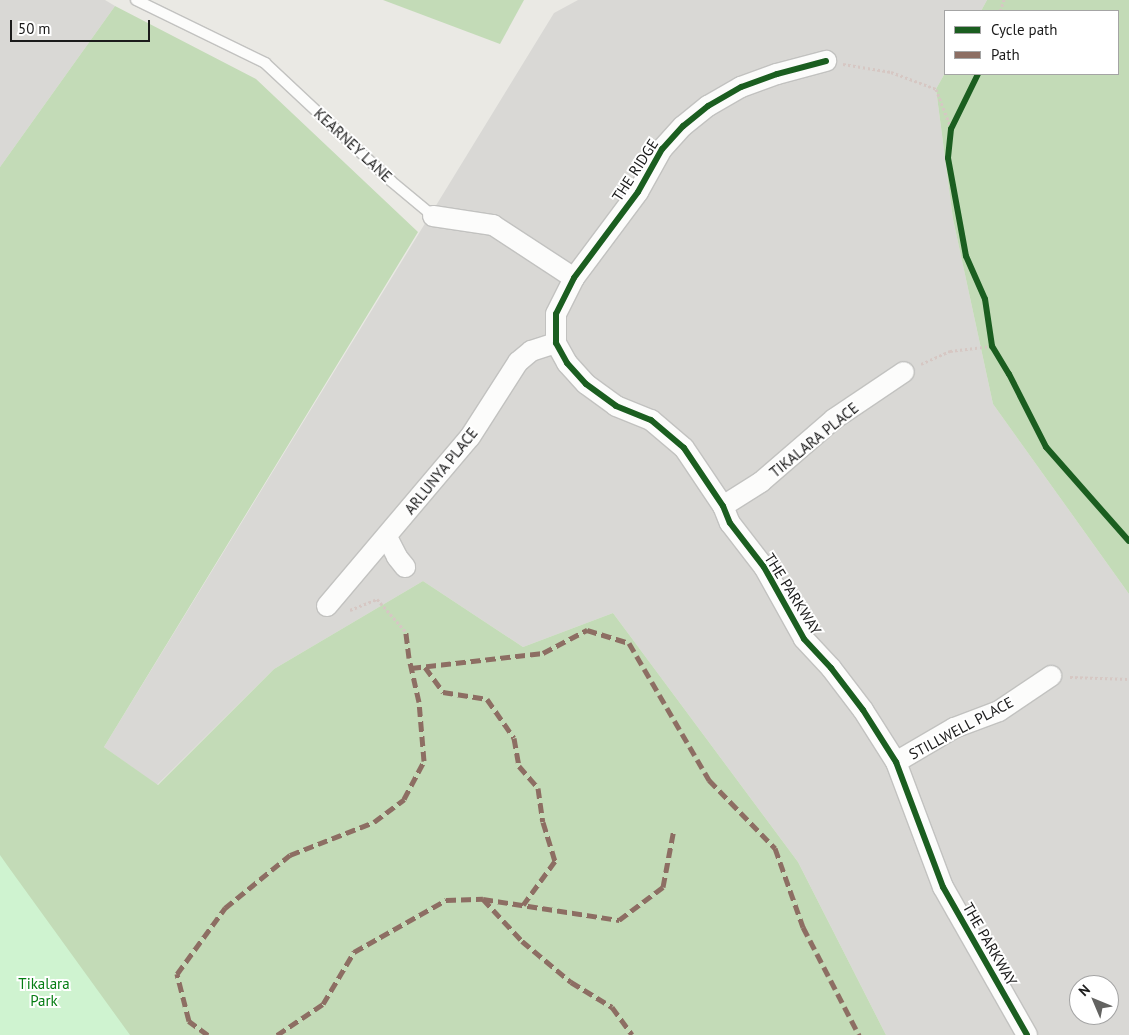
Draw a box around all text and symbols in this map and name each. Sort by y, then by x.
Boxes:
scale bar [12,10,152,42]
legend [944,10,1119,75]
text: 50 m [18,19,51,38]
text: Cycle path [991,20,1057,39]
text: Path [991,45,1020,64]
street label: KEARNEY LANE [310,104,396,186]
street label: THE RIDGE [608,135,662,205]
street label: TIKALARA PLACE [766,399,862,481]
street label: ARLUNYA PLACE [400,424,482,518]
street label: THE PARKWAY [761,550,825,638]
street label: STILLWELL PLACE [905,693,1017,763]
street label: THE PARKWAY [959,899,1021,989]
park label: Tikalara Park [18,974,70,1009]
north arrow [1069,975,1119,1025]
text: N [1074,980,1094,1000]

